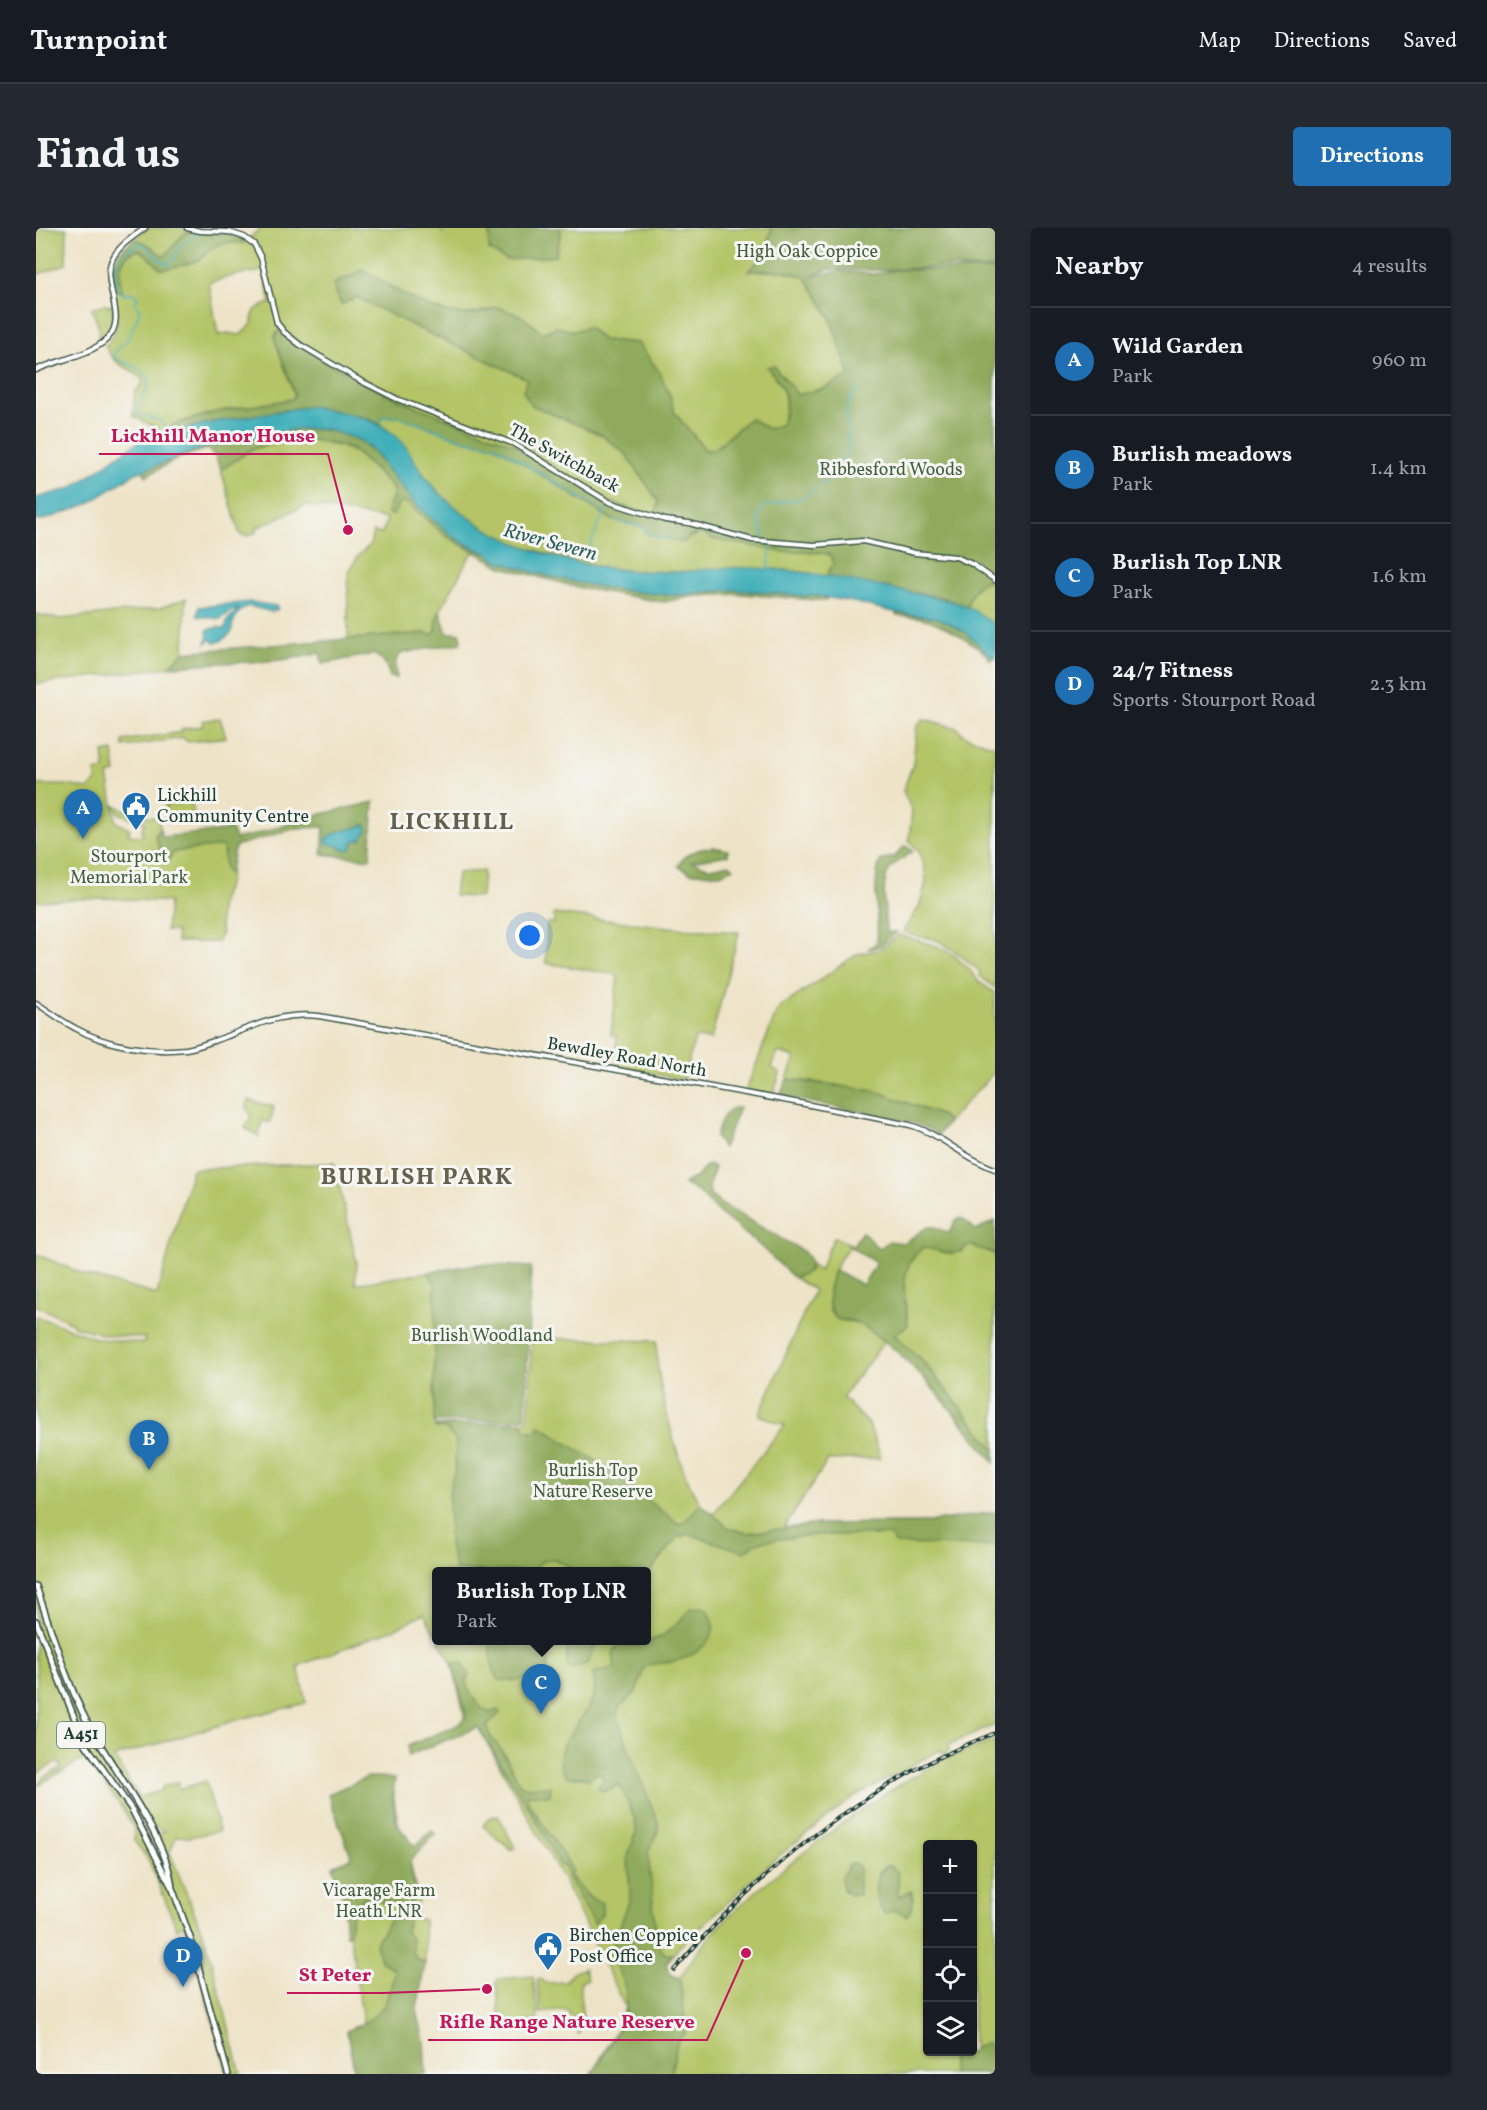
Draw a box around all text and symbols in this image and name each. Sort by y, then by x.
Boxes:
text: Turnpoint [30,22,167,61]
text: Map [1199,27,1241,56]
text: Directions [1274,27,1370,56]
text: Saved [1403,27,1457,56]
text: Find us [36,127,180,186]
button: Directions [1293,127,1451,186]
park label: High Oak Coppice [736,240,878,265]
text: Nearby [1055,249,1144,285]
text: 4 results [1352,253,1427,281]
text: Wild Garden [1112,332,1244,363]
text: A [1067,347,1082,375]
text: 960 m [1372,347,1427,375]
text: Park [1112,363,1153,391]
callout: Lickhill Manor House [99,416,328,454]
street label: The Switchback [504,418,624,500]
text: Lickhill Manor House [111,423,315,451]
text: Burlish meadows [1112,440,1292,471]
text: B [1068,455,1081,483]
text: 1.4 km [1370,455,1427,483]
park label: Ribbesford Woods [819,458,963,483]
text: Park [1112,471,1153,499]
water label: River Severn [500,517,600,569]
text: Burlish Top LNR [1112,548,1282,579]
text: C [1068,563,1081,591]
text: 1.6 km [1372,563,1427,591]
text: Park [1112,579,1153,607]
text: 24/7 Fitness [1112,656,1233,687]
text: D [1067,671,1082,699]
text: 2.3 km [1369,671,1427,699]
text: Sports · Stourport Road [1112,687,1316,715]
place label: Lickhill Community Centre [157,784,309,830]
pin: A [64,790,102,839]
public building icon: Lickhill Community Centre [120,790,152,832]
district label: LICKHILL [389,806,515,840]
park label: Stourport Memorial Park [70,845,188,891]
your location [515,921,544,950]
street label: Bewdley Road North [545,1032,709,1084]
district label: BURLISH PARK [320,1161,514,1195]
park label: Burlish Woodland [411,1324,553,1349]
pin: B [130,1420,168,1470]
park label: Burlish Top Nature Reserve [533,1459,653,1505]
popup [432,1567,651,1645]
text: Burlish Top LNR [456,1577,627,1608]
text: Park [456,1608,497,1636]
pin: C [522,1664,560,1714]
road number: A451 [57,1722,105,1748]
map controls [923,1840,977,2056]
button: + [923,1840,977,1894]
park label: Vicarage Farm Heath LNR [322,1879,436,1925]
button: − [923,1894,977,1948]
place label: Birchen Coppice Post Office [569,1924,698,1970]
public building icon: Birchen Coppice Post Office [532,1930,564,1972]
pin: D [164,1938,202,1987]
button: locate [923,1948,977,2002]
callout: St Peter [287,1955,384,1993]
text: St Peter [299,1962,372,1990]
callout: Rifle Range Nature Reserve [428,2002,707,2040]
button: layers [923,2002,977,2056]
text: Rifle Range Nature Reserve [439,2009,695,2037]

